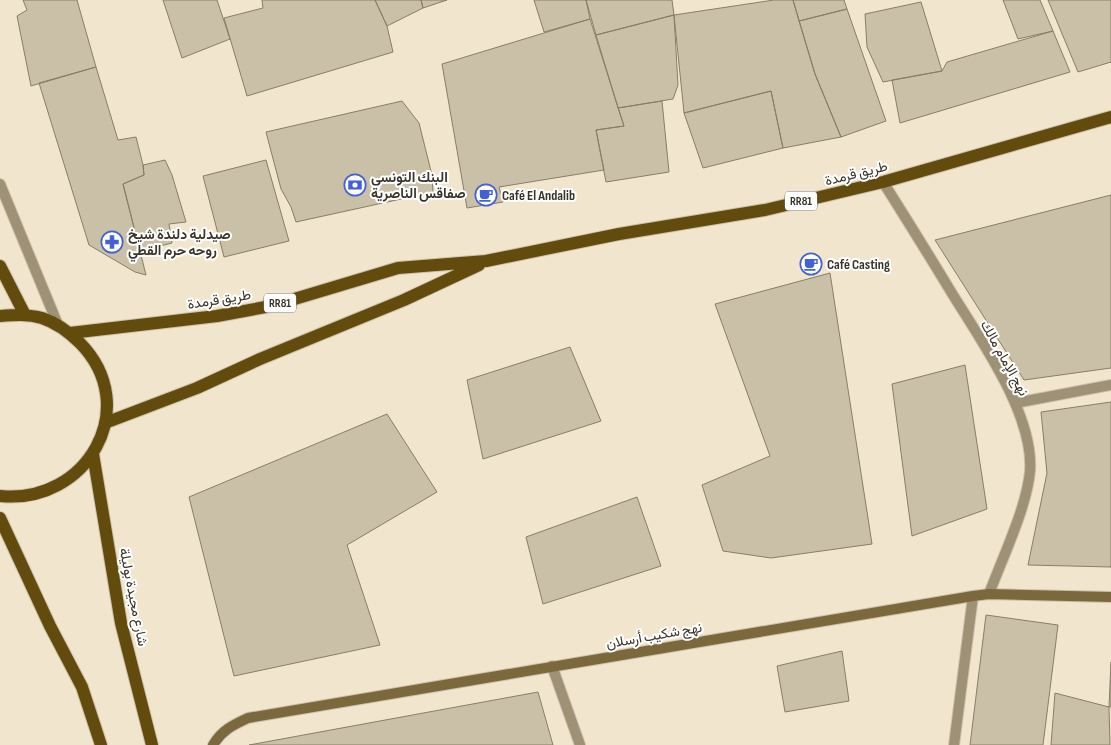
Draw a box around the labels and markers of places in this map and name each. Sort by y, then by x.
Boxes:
place label: البنك التونسي صفاقس الناصرية [371,169,466,202]
bank icon: البنك التونسي صفاقس الناصرية [343,173,367,197]
cafe icon: Café El Andalib [474,183,498,207]
place label: Café El Andalib [502,187,575,204]
place label: صيدلية دلندة شيخ روحه حرم القطي [128,226,231,262]
pharmacy icon: صيدلية دلندة شيخ روحه حرم القطي [100,230,124,254]
cafe icon: Café Casting [799,252,823,276]
place label: Café Casting [827,256,890,273]

